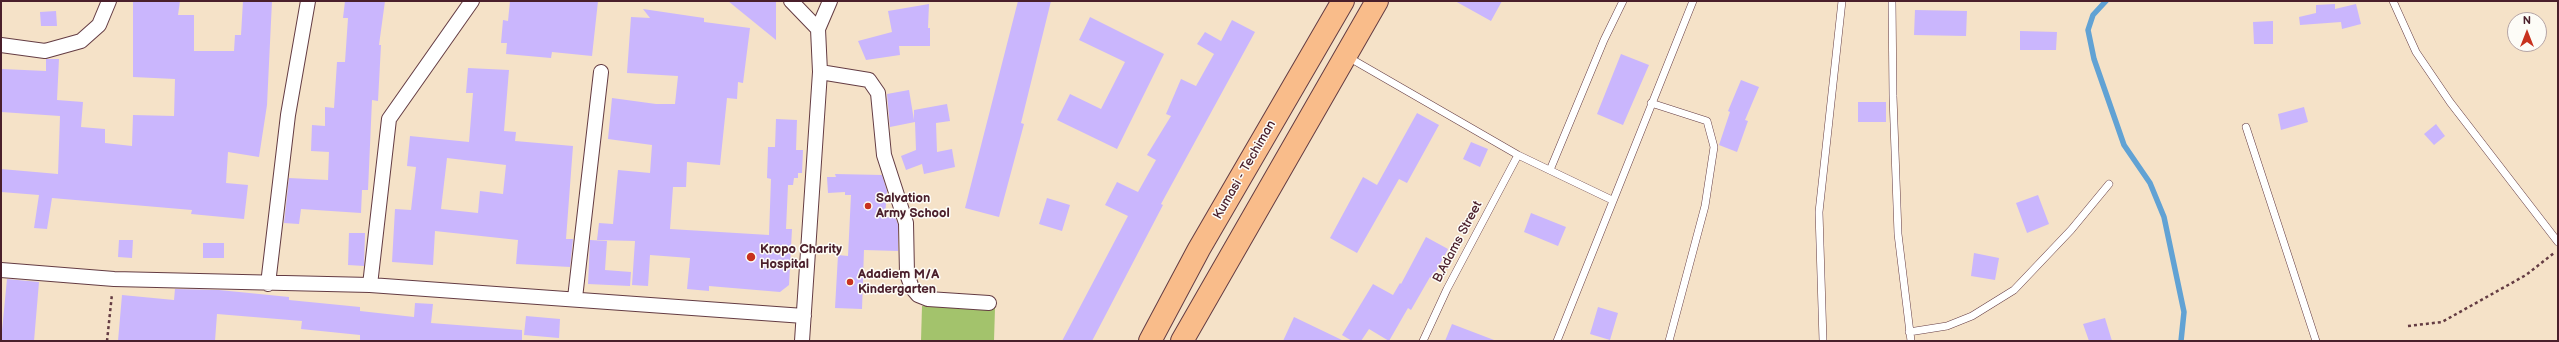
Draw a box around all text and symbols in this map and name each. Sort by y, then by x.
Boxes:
north arrow [2507,12,2547,52]
text: N [2523,14,2531,27]
street label: Kumasi - Techiman [1210,118,1280,222]
place label: Salvation Army School [876,191,950,222]
street label: B.Adams Street [1430,199,1486,285]
marker: Salvation Army School [863,201,873,211]
place label: Kropo Charity Hospital [760,242,842,273]
marker: Kropo Charity Hospital [745,251,757,263]
place label: Adadiem M/A Kindergarten [858,267,939,298]
marker: Adadiem M/A Kindergarten [845,277,855,287]

